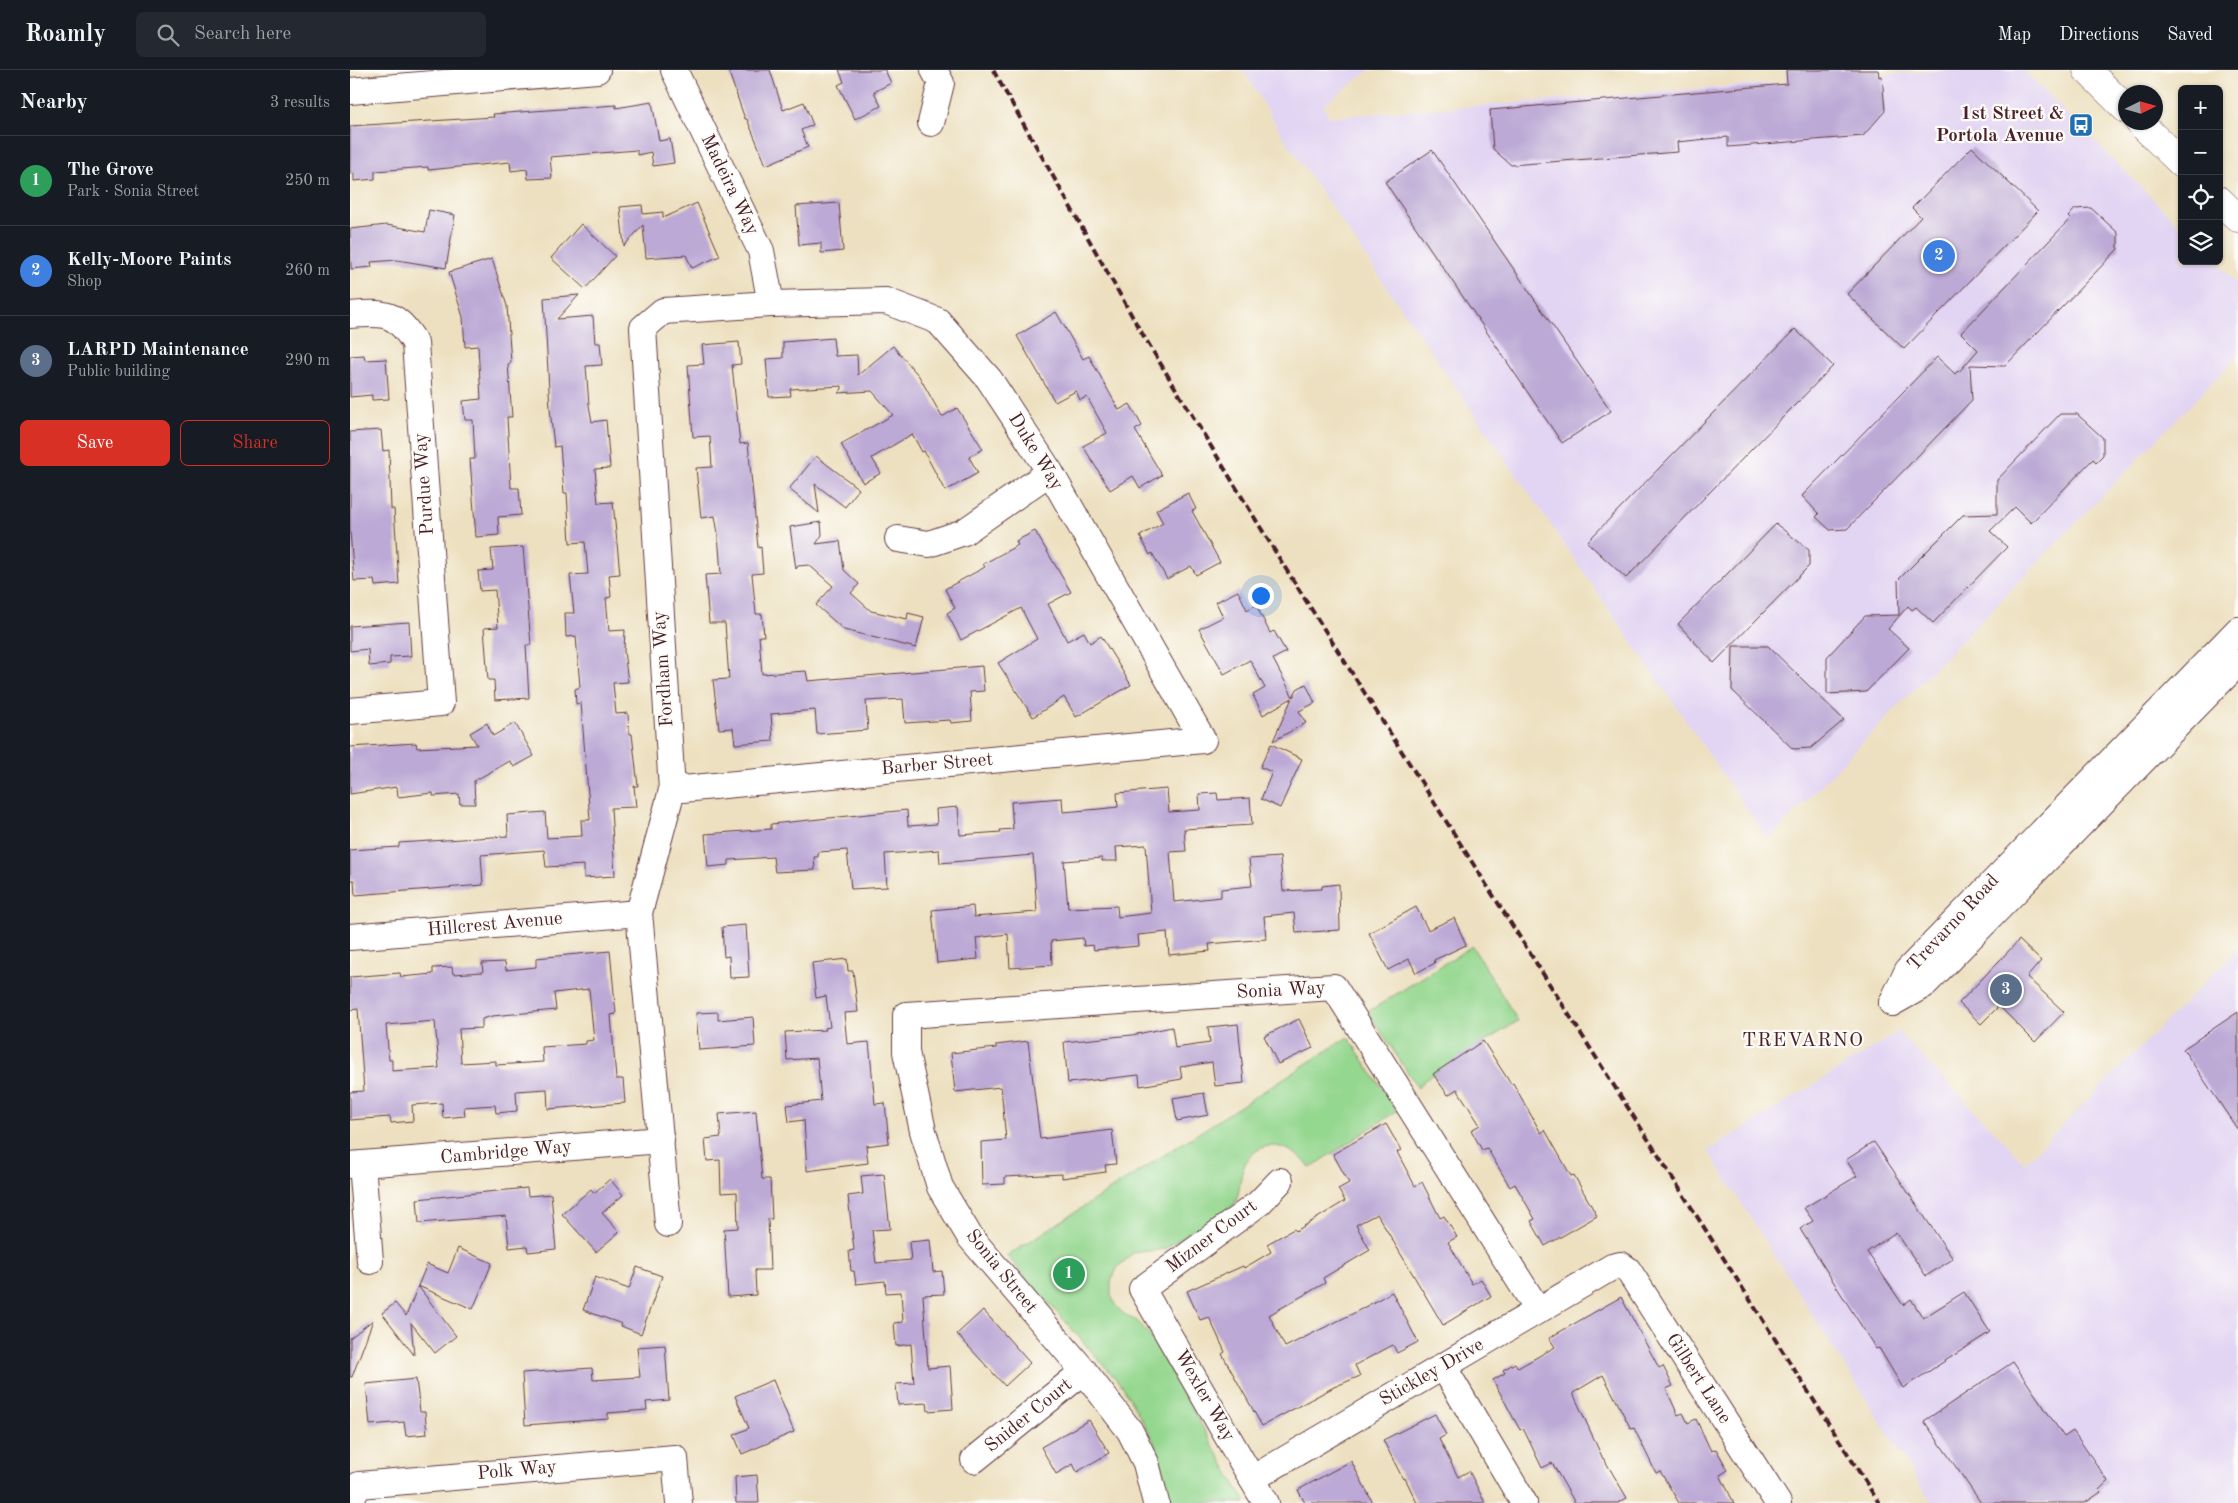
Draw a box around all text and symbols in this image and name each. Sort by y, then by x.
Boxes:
search box [136,12,486,57]
icon: search [154,21,182,49]
text: Roamly [25,23,106,47]
text: Search here [194,25,291,44]
text: Map [1998,26,2031,44]
text: Directions [2059,26,2139,44]
text: Saved [2167,26,2213,44]
north arrow [2118,85,2163,130]
map controls [2178,85,2223,265]
button: + [2178,85,2223,130]
text: Nearby [20,92,88,113]
text: 3 results [270,95,330,111]
place label: 1st Street & Portola Avenue [1936,105,2064,146]
bus stop icon: 1st Street & Portola Avenue [2068,112,2094,138]
button: − [2178,130,2223,175]
street label: Madeira Way [696,132,762,238]
text: The Grove [67,161,154,180]
text: 1 [31,173,41,189]
text: 250 m [285,173,330,189]
button: locate [2178,175,2223,220]
text: Park · Sonia Street [67,184,199,200]
button: layers [2178,220,2223,265]
pin: 2 [1923,237,1955,275]
text: Kelly-Moore Paints [67,251,231,270]
text: 2 [31,263,41,279]
text: 260 m [285,263,330,279]
text: Shop [67,274,102,290]
text: LARPD Maintenance [67,341,249,360]
text: 3 [31,353,41,369]
text: 290 m [285,353,330,369]
text: Public building [67,364,170,380]
street label: Duke Way [1004,410,1066,494]
button: Save [20,420,170,466]
button: Share [180,420,330,466]
street label: Purdue Way [412,432,438,536]
your location [1248,583,1274,609]
street label: Fordham Way [650,610,678,728]
street label: Barber Street [880,751,994,779]
street label: Trevarno Road [1905,871,2003,975]
street label: Hillcrest Avenue [427,910,563,940]
pin: 3 [1990,971,2022,1009]
street label: Sonia Way [1236,979,1326,1003]
district label: TREVARNO [1742,1031,1864,1051]
street label: Cambridge Way [439,1138,573,1168]
street label: Mizner Court [1163,1197,1261,1277]
street label: Sonia Street [962,1227,1040,1317]
pin: 1 [1053,1255,1085,1293]
street label: Gilbert Lane [1662,1331,1734,1427]
street label: Stickley Drive [1377,1336,1487,1410]
street label: Wexler Way [1170,1347,1238,1445]
street label: Snider Court [982,1375,1076,1457]
street label: Polk Way [477,1458,557,1484]

